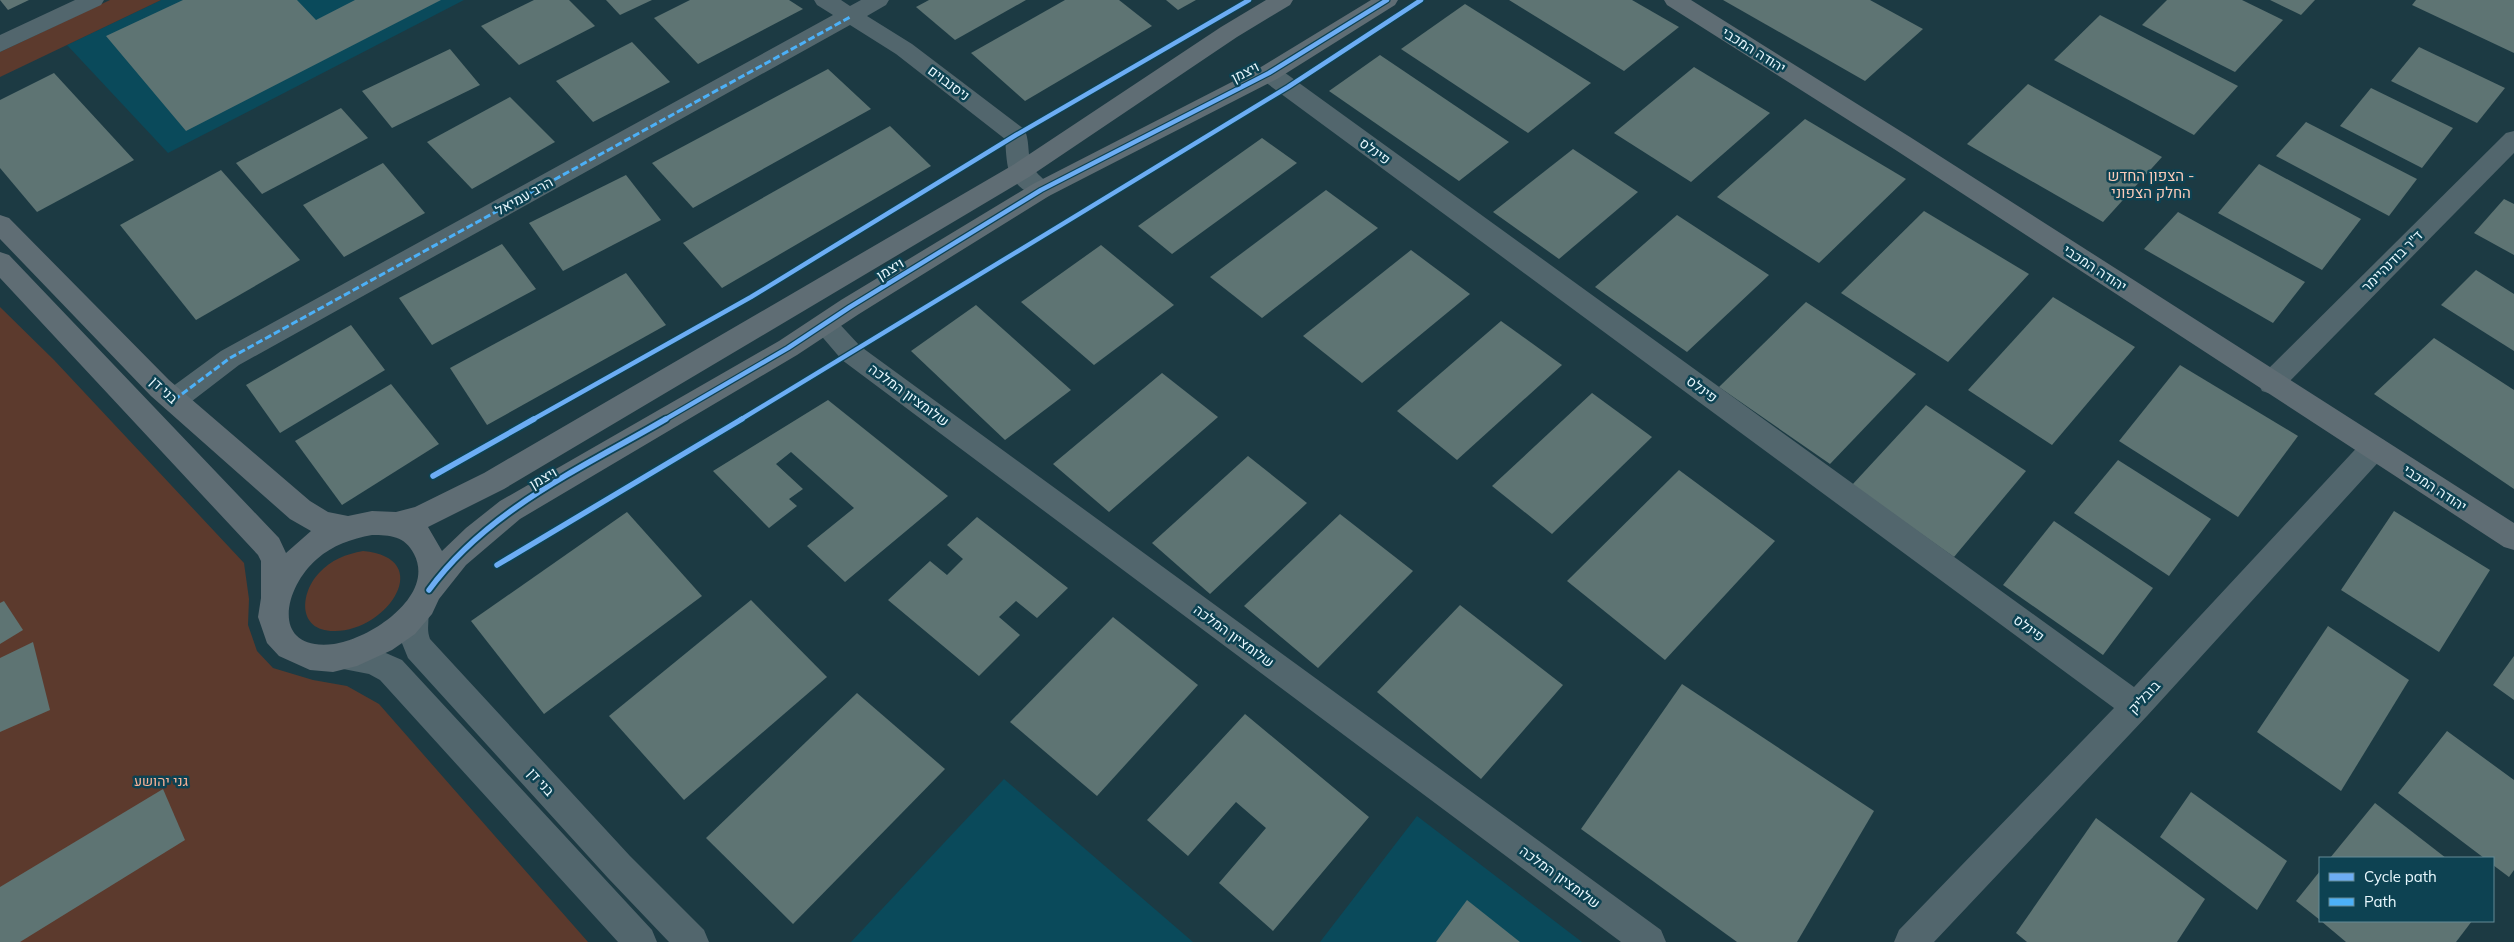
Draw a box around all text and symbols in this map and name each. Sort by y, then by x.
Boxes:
street label: יהודה המכבי [1719,23,1789,77]
street label: ויצמן [1228,57,1262,87]
street label: ניסנבוים [924,61,974,105]
street label: פינלס [1356,134,1394,168]
district label: הצפון החדש - החלק הצפוני [2107,166,2195,202]
street label: הרב עמיאל [492,173,556,219]
street label: ד"ר בודנהיימר [2357,226,2427,296]
street label: יהודה המכבי [2060,241,2130,295]
street label: ויצמן [873,254,907,284]
street label: שלומציון המלכה [865,360,953,430]
street label: פינלס [1683,372,1721,406]
street label: בני דן [146,373,182,408]
street label: יהודה המכבי [2400,461,2470,515]
street label: ויצמן [526,463,560,493]
street label: שלומציון המלכה [1190,601,1278,671]
street label: פינלס [2010,611,2048,645]
street label: בובליק [2124,676,2164,717]
street label: בני דן [524,764,559,800]
park label: גני יהושע [134,772,188,790]
street label: שלומציון המלכה [1516,842,1604,912]
legend [2319,857,2494,922]
text: Cycle path [2364,867,2437,886]
text: Path [2364,892,2396,911]

